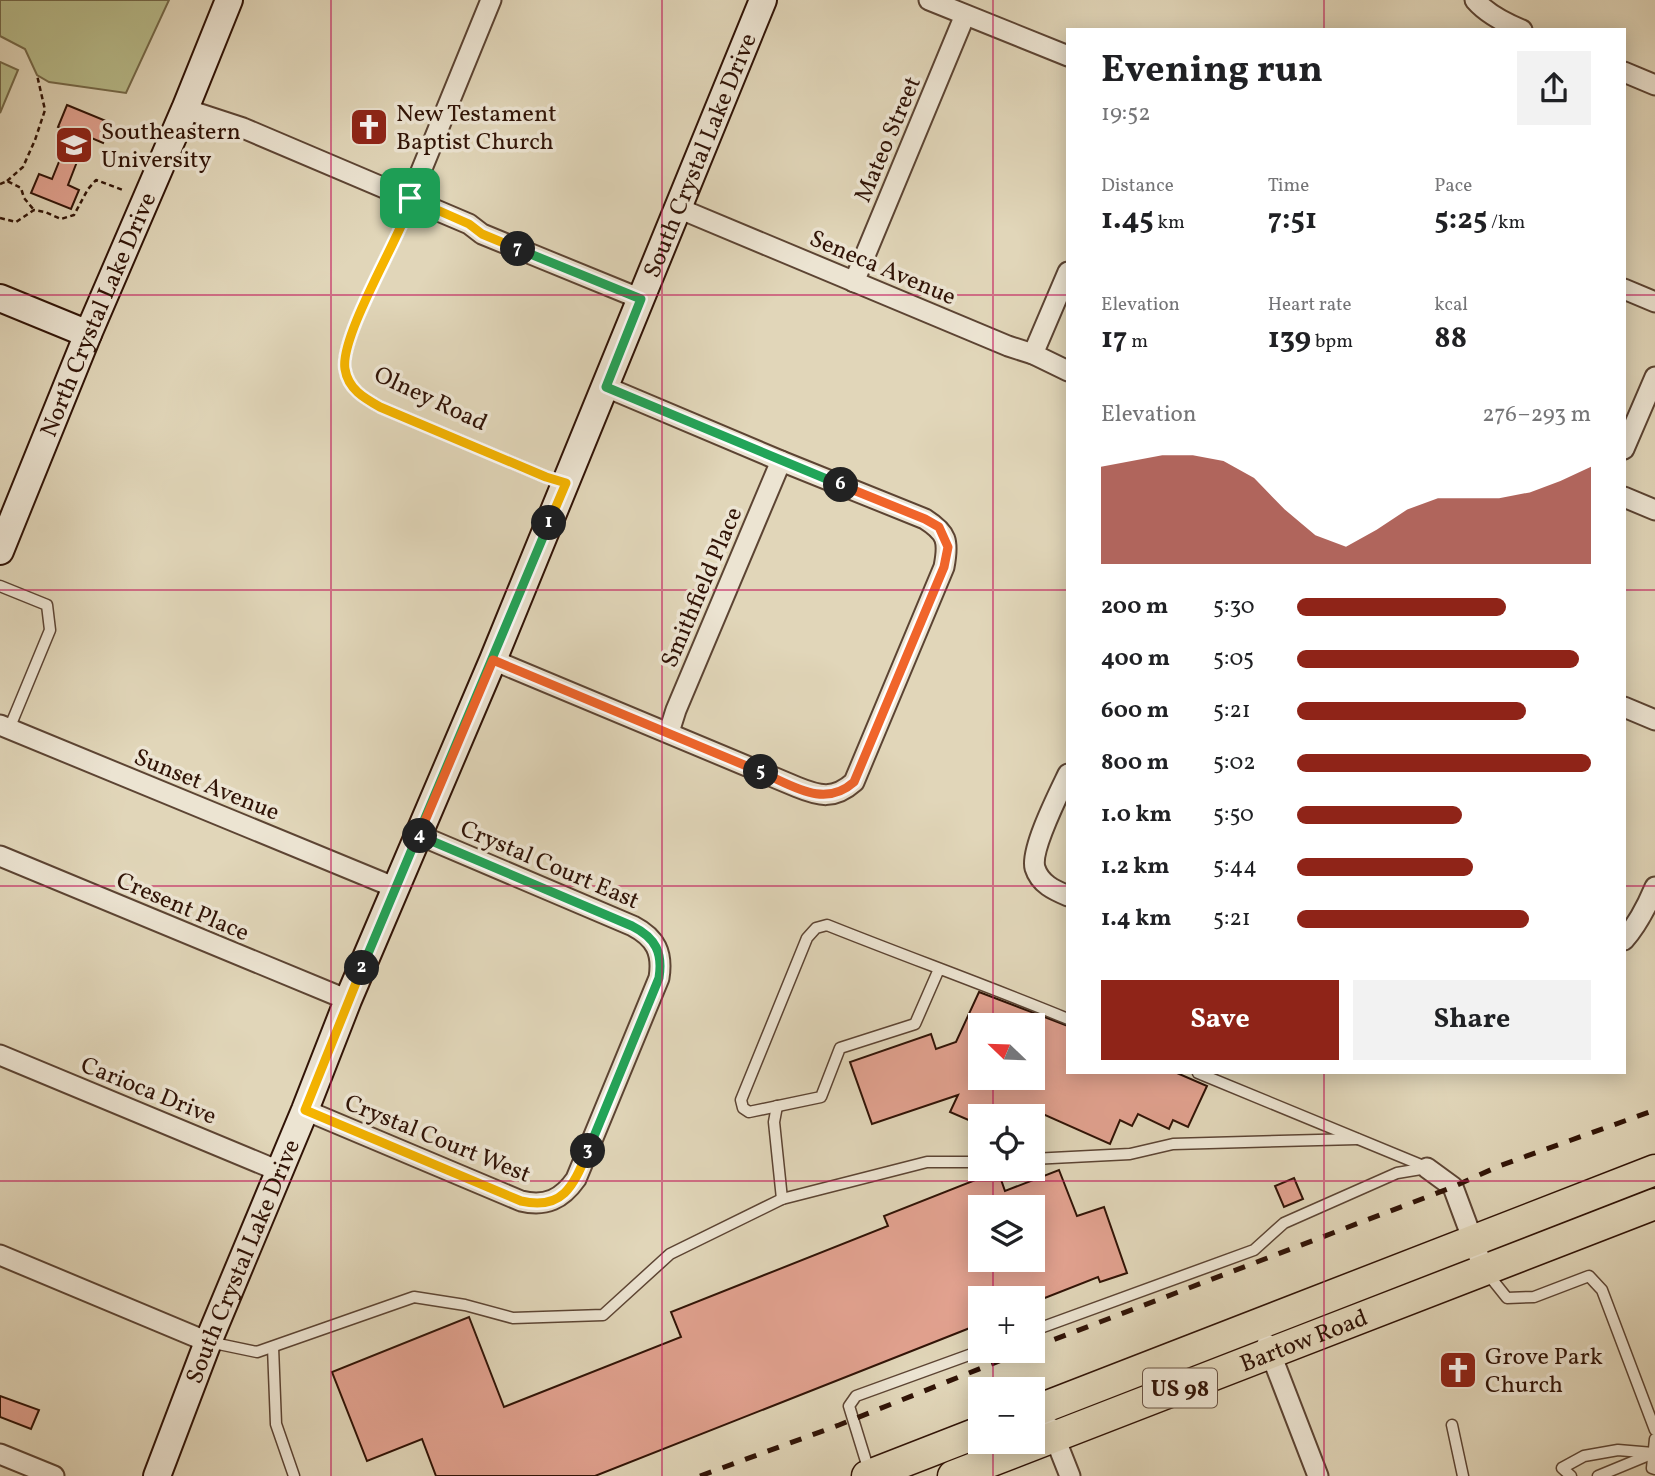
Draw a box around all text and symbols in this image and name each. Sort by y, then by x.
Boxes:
street label: South Crystal Lake Drive [636,28,767,283]
text: Evening run [1101,45,1323,98]
button: share [1517,51,1591,125]
street label: Mateo Street [847,71,931,208]
place label: New Testament Baptist Church [396,98,557,160]
text: 19:52 [1101,98,1151,130]
church icon: New Testament Baptist Church [348,106,390,148]
place label: Southeastern University [101,116,241,178]
school or university icon: Southeastern University [53,124,95,166]
pin [380,168,440,228]
text: Distance [1101,173,1174,199]
text: Time [1268,173,1309,199]
text: Pace [1434,173,1472,199]
icon: arrive [391,179,429,217]
street label: North Crystal Lake Drive [33,187,166,443]
text: 1.45 [1101,199,1154,241]
text: 7:51 [1268,199,1317,241]
text: 5:25 [1434,199,1487,241]
text: km [1154,210,1185,236]
text: /km [1487,210,1525,236]
street label: Seneca Avenue [804,223,961,315]
pin: 7 [500,232,536,266]
text: 7 [513,235,522,261]
text: Elevation [1101,292,1180,318]
text: Heart rate [1268,292,1352,318]
text: kcal [1434,292,1468,318]
text: 17 [1101,318,1127,360]
text: 139 [1268,318,1311,360]
text: 88 [1434,318,1467,360]
text: m [1127,329,1148,355]
text: bpm [1311,329,1353,355]
street label: Olney Road [368,359,492,441]
text: Elevation [1101,399,1197,431]
text: 276–293 m [1482,399,1591,431]
pin: 6 [824,468,858,503]
text: 6 [835,471,846,497]
street label: Smithfield Place [654,502,752,673]
pin: 1 [532,505,566,540]
text: 1 [545,509,552,535]
text: 200 m [1101,591,1168,623]
text: 5:30 [1213,591,1255,623]
text: 400 m [1101,643,1170,675]
text: 5:05 [1213,643,1254,675]
text: 600 m [1101,695,1169,727]
text: 5:21 [1213,695,1251,727]
street label: Sunset Avenue [128,741,284,831]
text: 800 m [1101,747,1169,779]
text: 5:02 [1213,747,1256,779]
pin: 5 [744,754,778,790]
text: 5 [756,758,765,784]
text: 1.0 km [1101,799,1172,831]
text: 5:50 [1213,799,1254,831]
street label: Crystal Court East [454,813,644,919]
pin: 4 [402,818,438,854]
text: 4 [414,822,425,848]
text: 1.2 km [1101,851,1170,883]
text: 5:44 [1213,851,1257,883]
street label: Cresent Place [110,865,254,951]
text: 1.4 km [1101,903,1172,935]
text: 5:21 [1213,903,1251,935]
pin: 2 [344,950,380,986]
text: 2 [357,954,366,980]
button: Save [1101,980,1339,1060]
button: Share [1353,980,1591,1060]
north arrow [968,1013,1045,1090]
map controls [968,1013,1045,1454]
street label: Carioca Drive [75,1049,221,1135]
street label: Crystal Court West [339,1087,535,1193]
button: locate [968,1104,1045,1181]
pin: 3 [570,1134,606,1168]
street label: South Crystal Lake Drive [179,1135,310,1389]
text: 3 [583,1137,592,1163]
button: layers [968,1195,1045,1272]
button: + [968,1286,1045,1363]
street label: Bartow Road [1235,1302,1373,1382]
place label: Grove Park Church [1485,1341,1603,1403]
church icon: Grove Park Church [1437,1349,1479,1391]
road number: US 98 [1143,1368,1217,1408]
button: − [968,1377,1045,1454]

